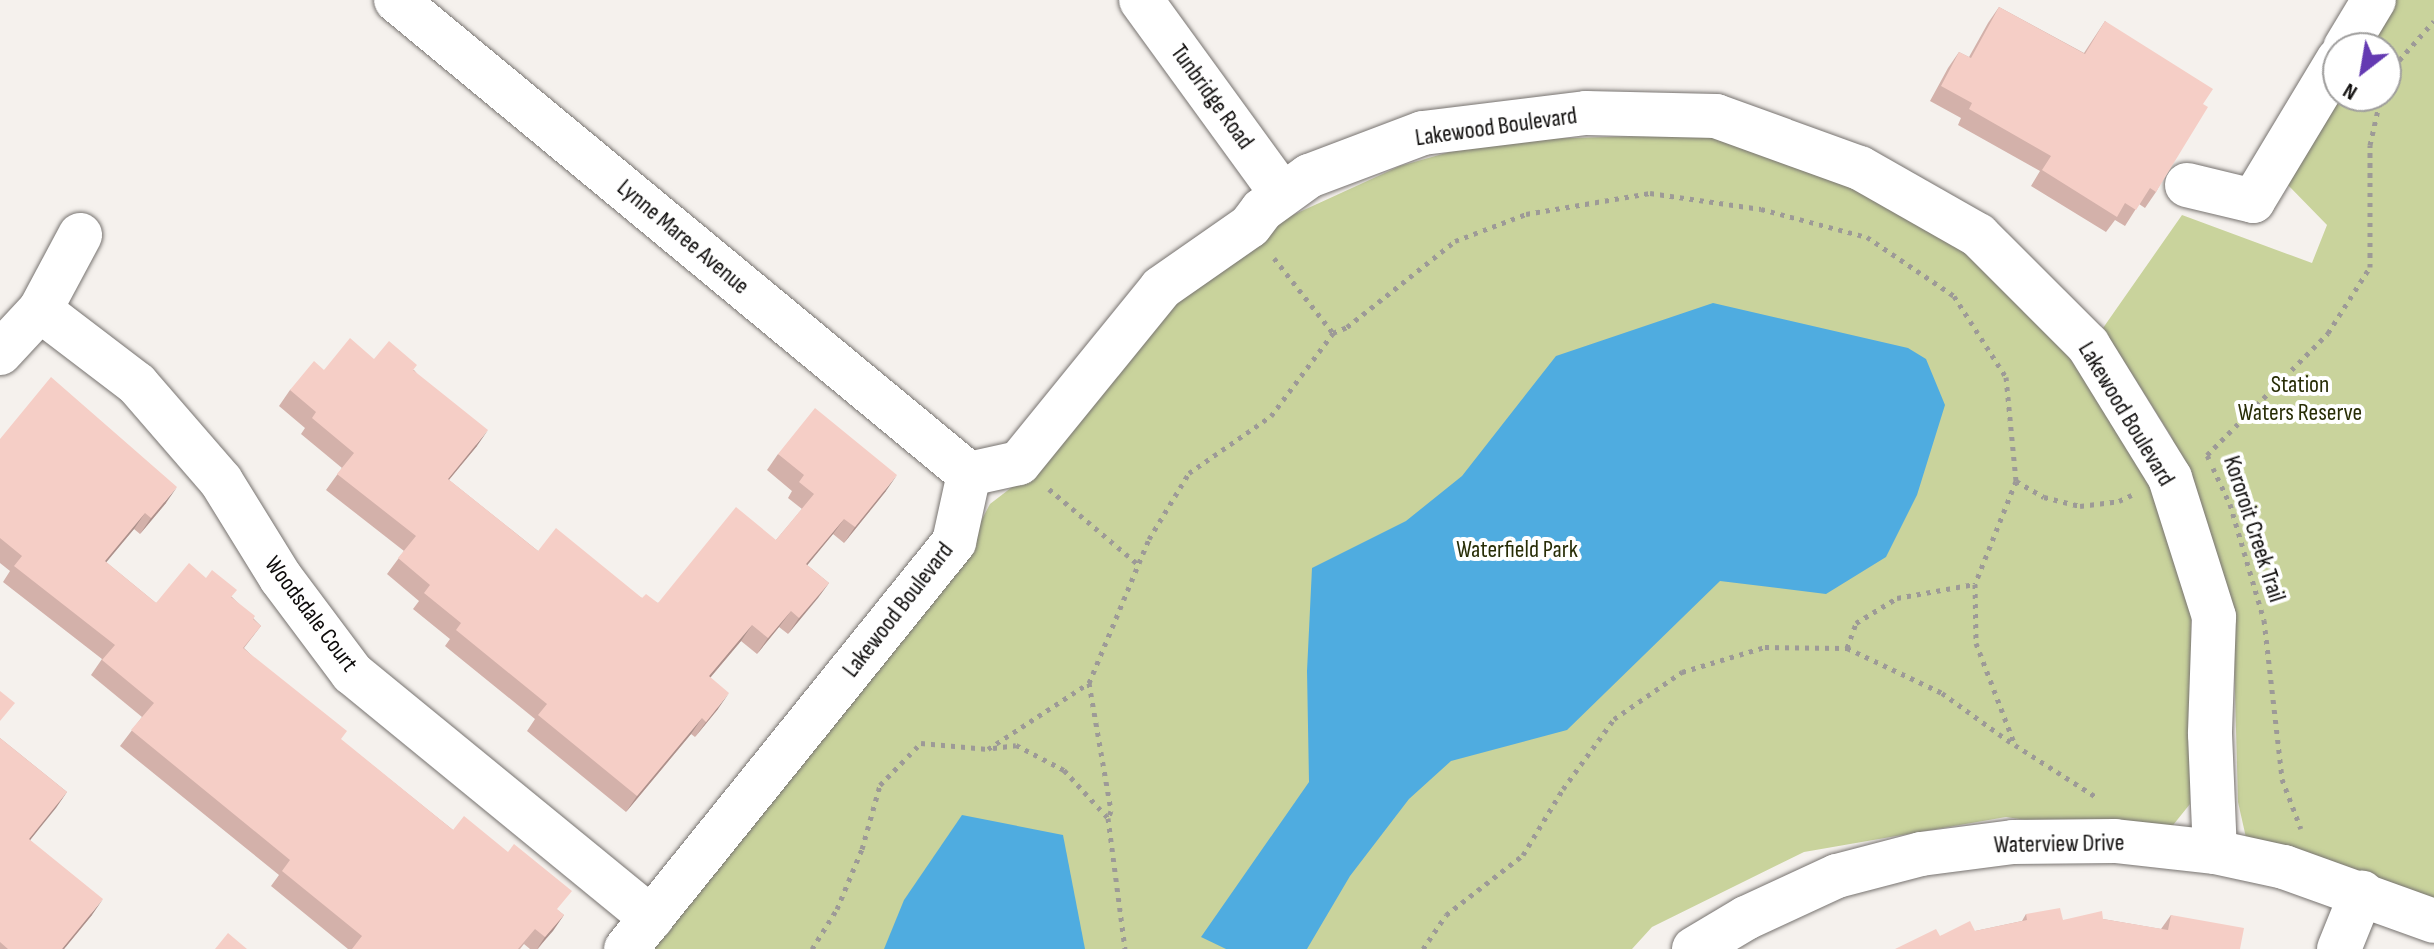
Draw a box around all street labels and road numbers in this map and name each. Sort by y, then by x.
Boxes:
street label: Tunbridge Road [1164,39,1260,155]
street label: Lakewood Boulevard [1413,101,1579,153]
street label: Lynne Maree Avenue [611,173,755,301]
street label: Lakewood Boulevard [2072,337,2180,491]
street label: Kororoit Creek Trail [2217,452,2291,606]
street label: Lakewood Boulevard [837,537,959,683]
street label: Woodsdale Court [258,551,364,677]
street label: Waterview Drive [1993,828,2125,860]

